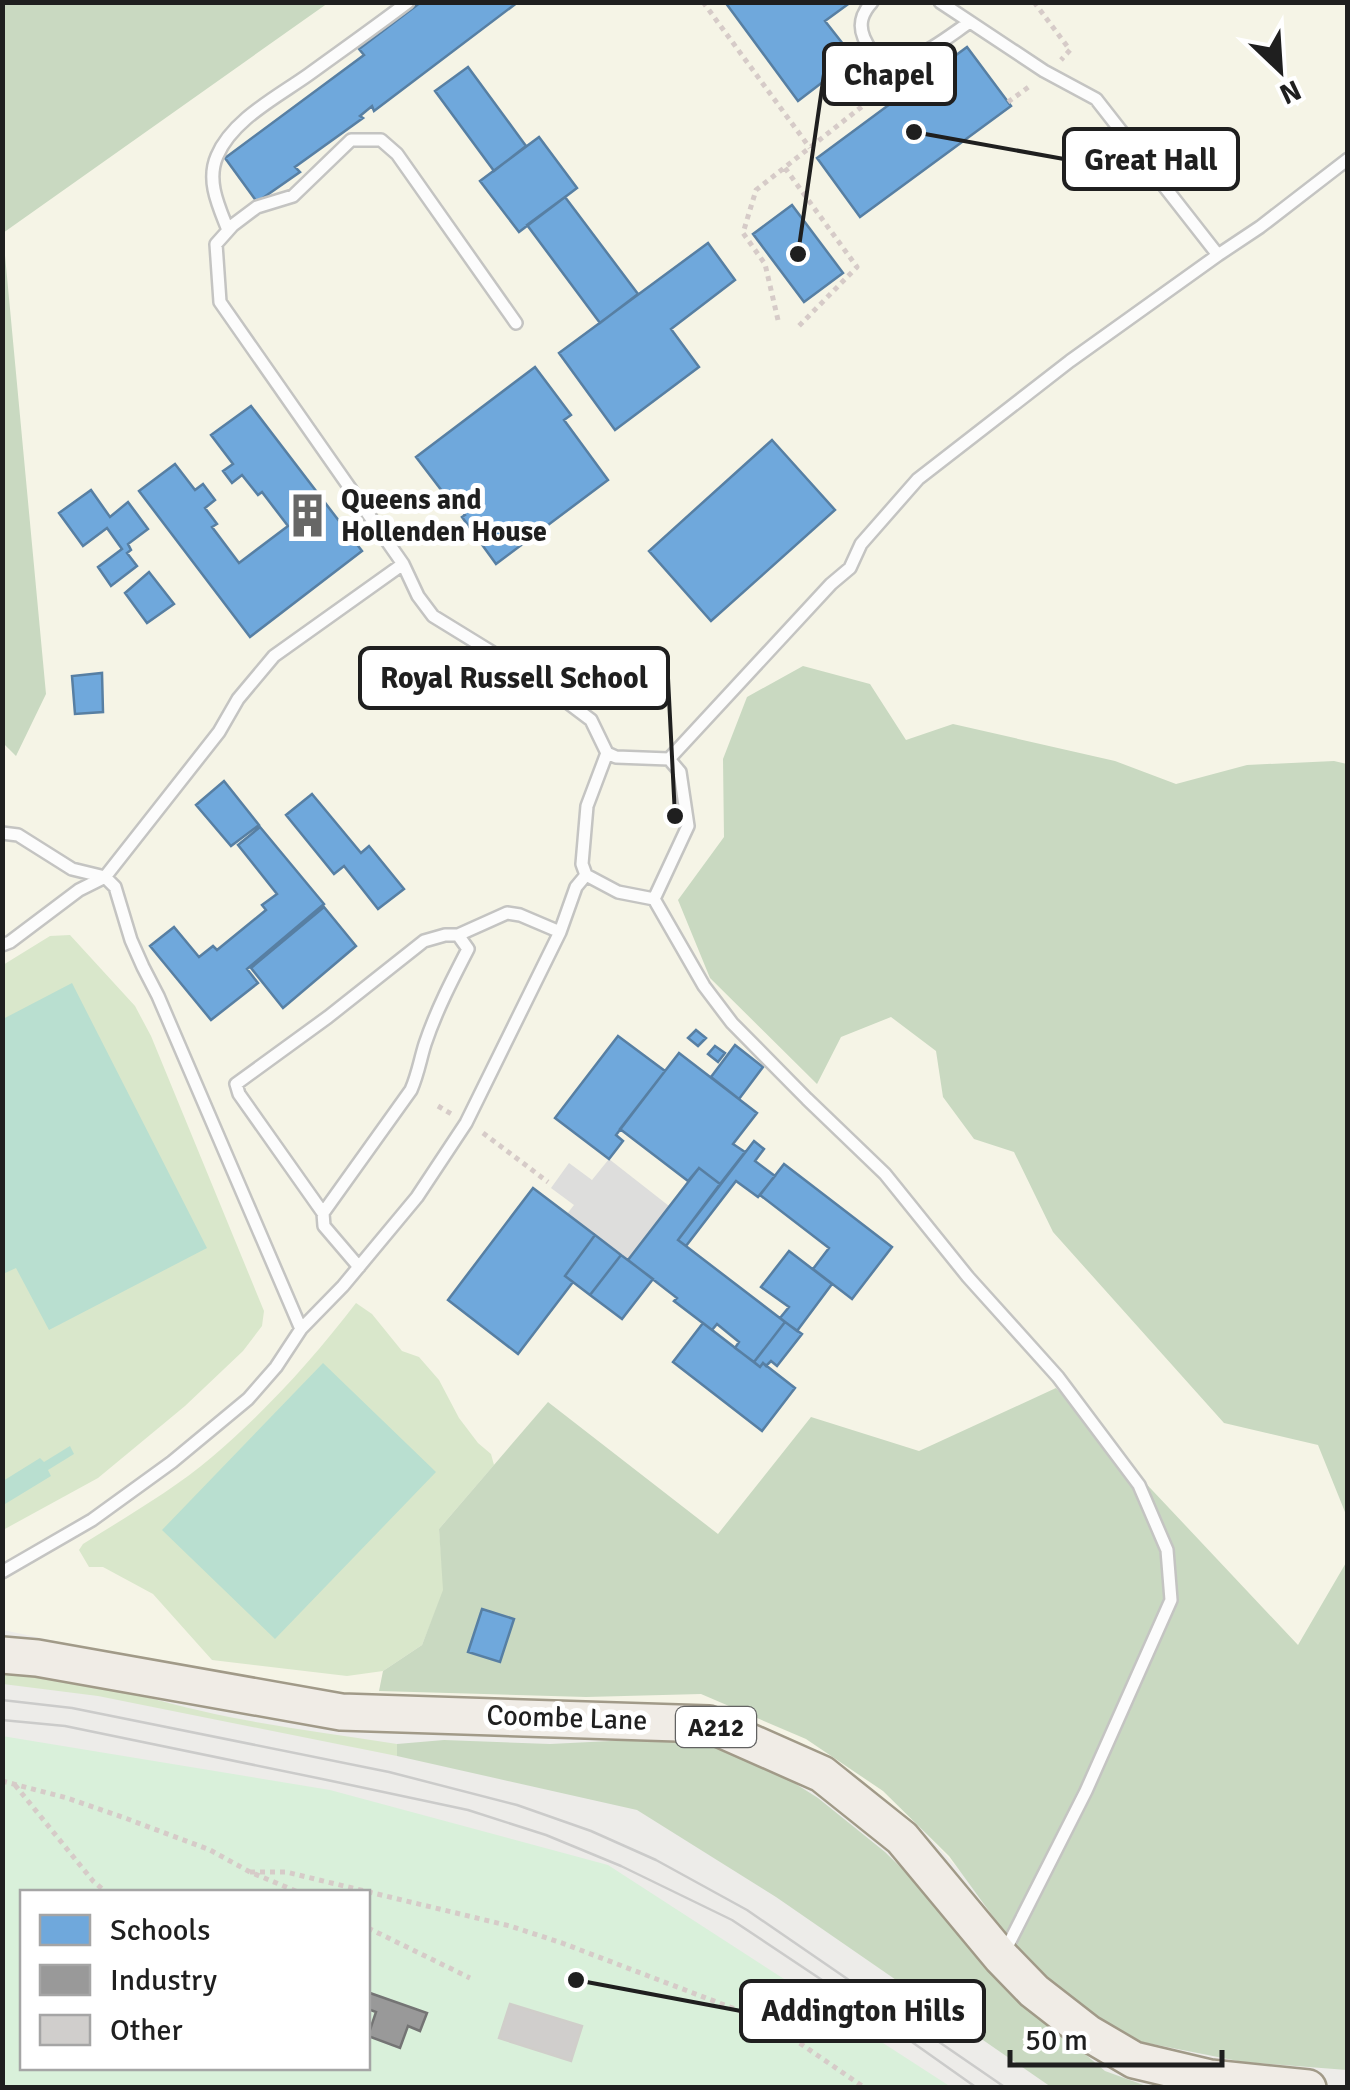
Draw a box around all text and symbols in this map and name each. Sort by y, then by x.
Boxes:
north arrow [1230,20,1330,120]
callout: Chapel [824,44,955,104]
text: Chapel [844,57,934,94]
text: N [1274,72,1306,111]
callout: Great Hall [1064,129,1238,189]
text: Great Hall [1084,142,1218,179]
place label: Queens and Hollenden House [341,483,547,549]
building icon: Queens and Hollenden House [284,492,332,540]
callout: Royal Russell School [360,648,668,708]
text: Royal Russell School [380,660,648,697]
street label: Coombe Lane [486,1698,648,1738]
road number: A212 [676,1707,756,1747]
legend [20,1890,370,2070]
text: Schools [110,1912,210,1949]
text: Industry [110,1962,217,1999]
callout: Addington Hills [741,1981,984,2041]
text: Addington Hills [761,1993,965,2030]
scale bar [1010,2005,1222,2067]
text: Other [110,2012,183,2049]
text: 50 m [1025,2022,1088,2059]

